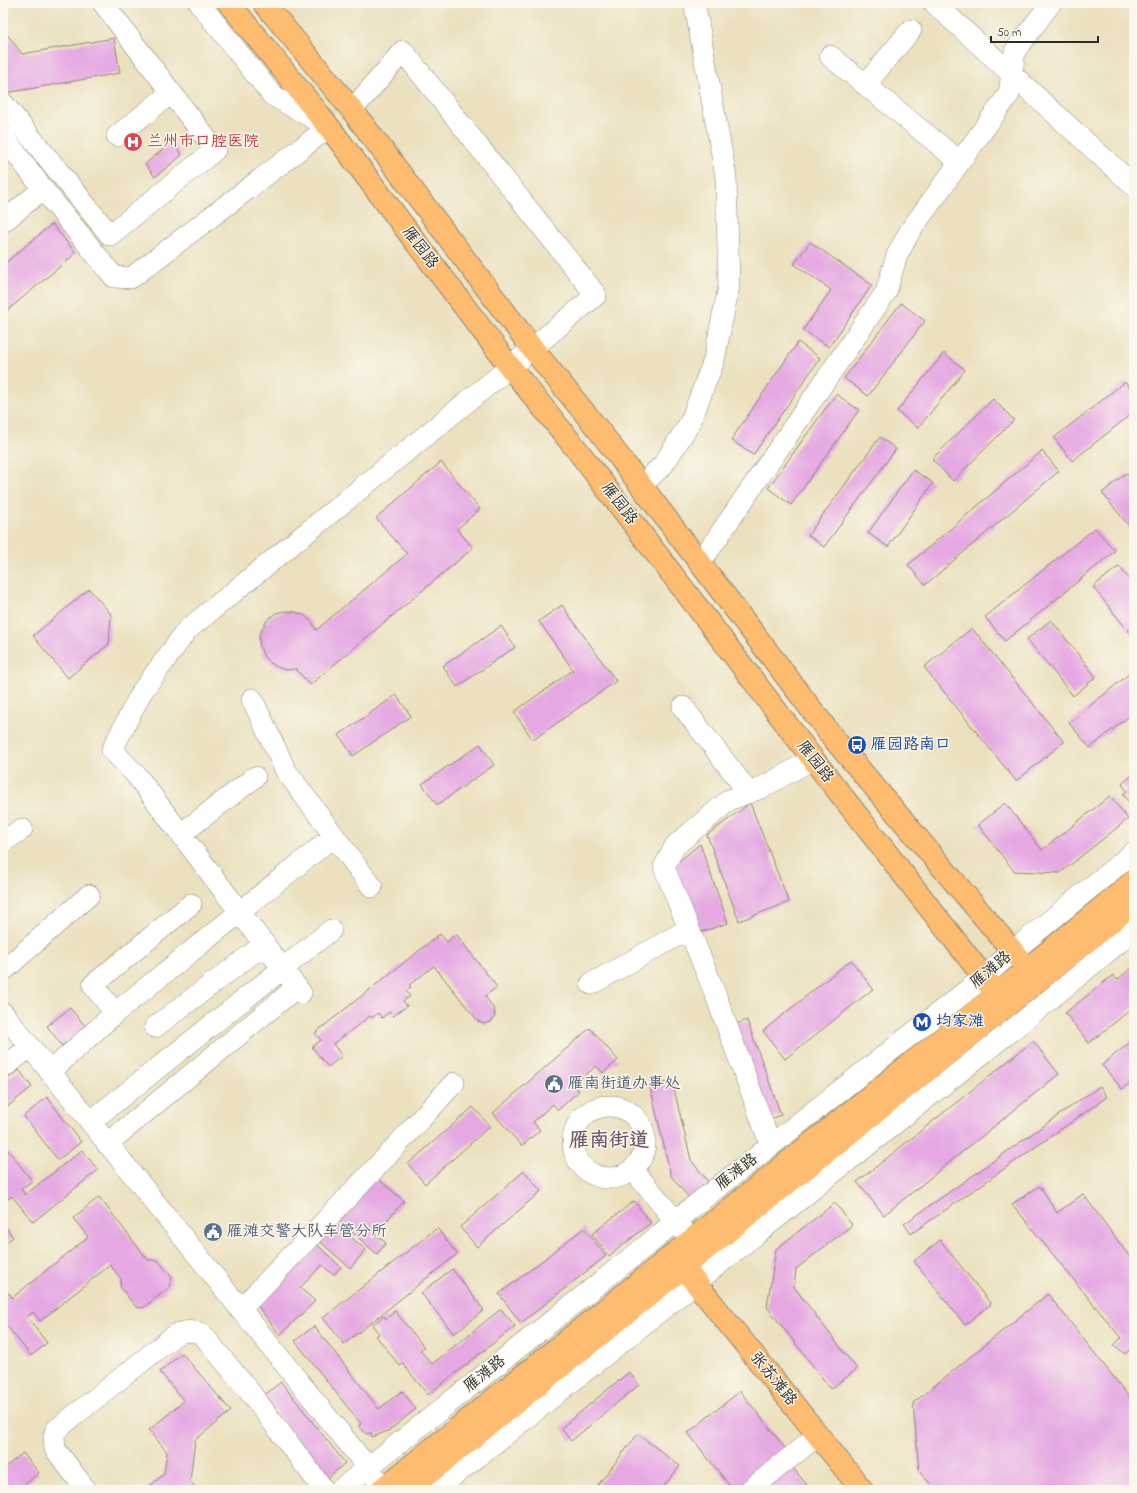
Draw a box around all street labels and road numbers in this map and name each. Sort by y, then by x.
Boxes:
street label: 雁园路 [396,222,444,274]
street label: 雁园路 [595,478,643,530]
street label: 雁园路 [791,736,839,788]
street label: 雁滩路 [965,945,1017,995]
street label: 雁滩路 [711,1148,763,1196]
street label: 张苏滩路 [744,1347,802,1411]
street label: 雁滩路 [459,1350,511,1398]

